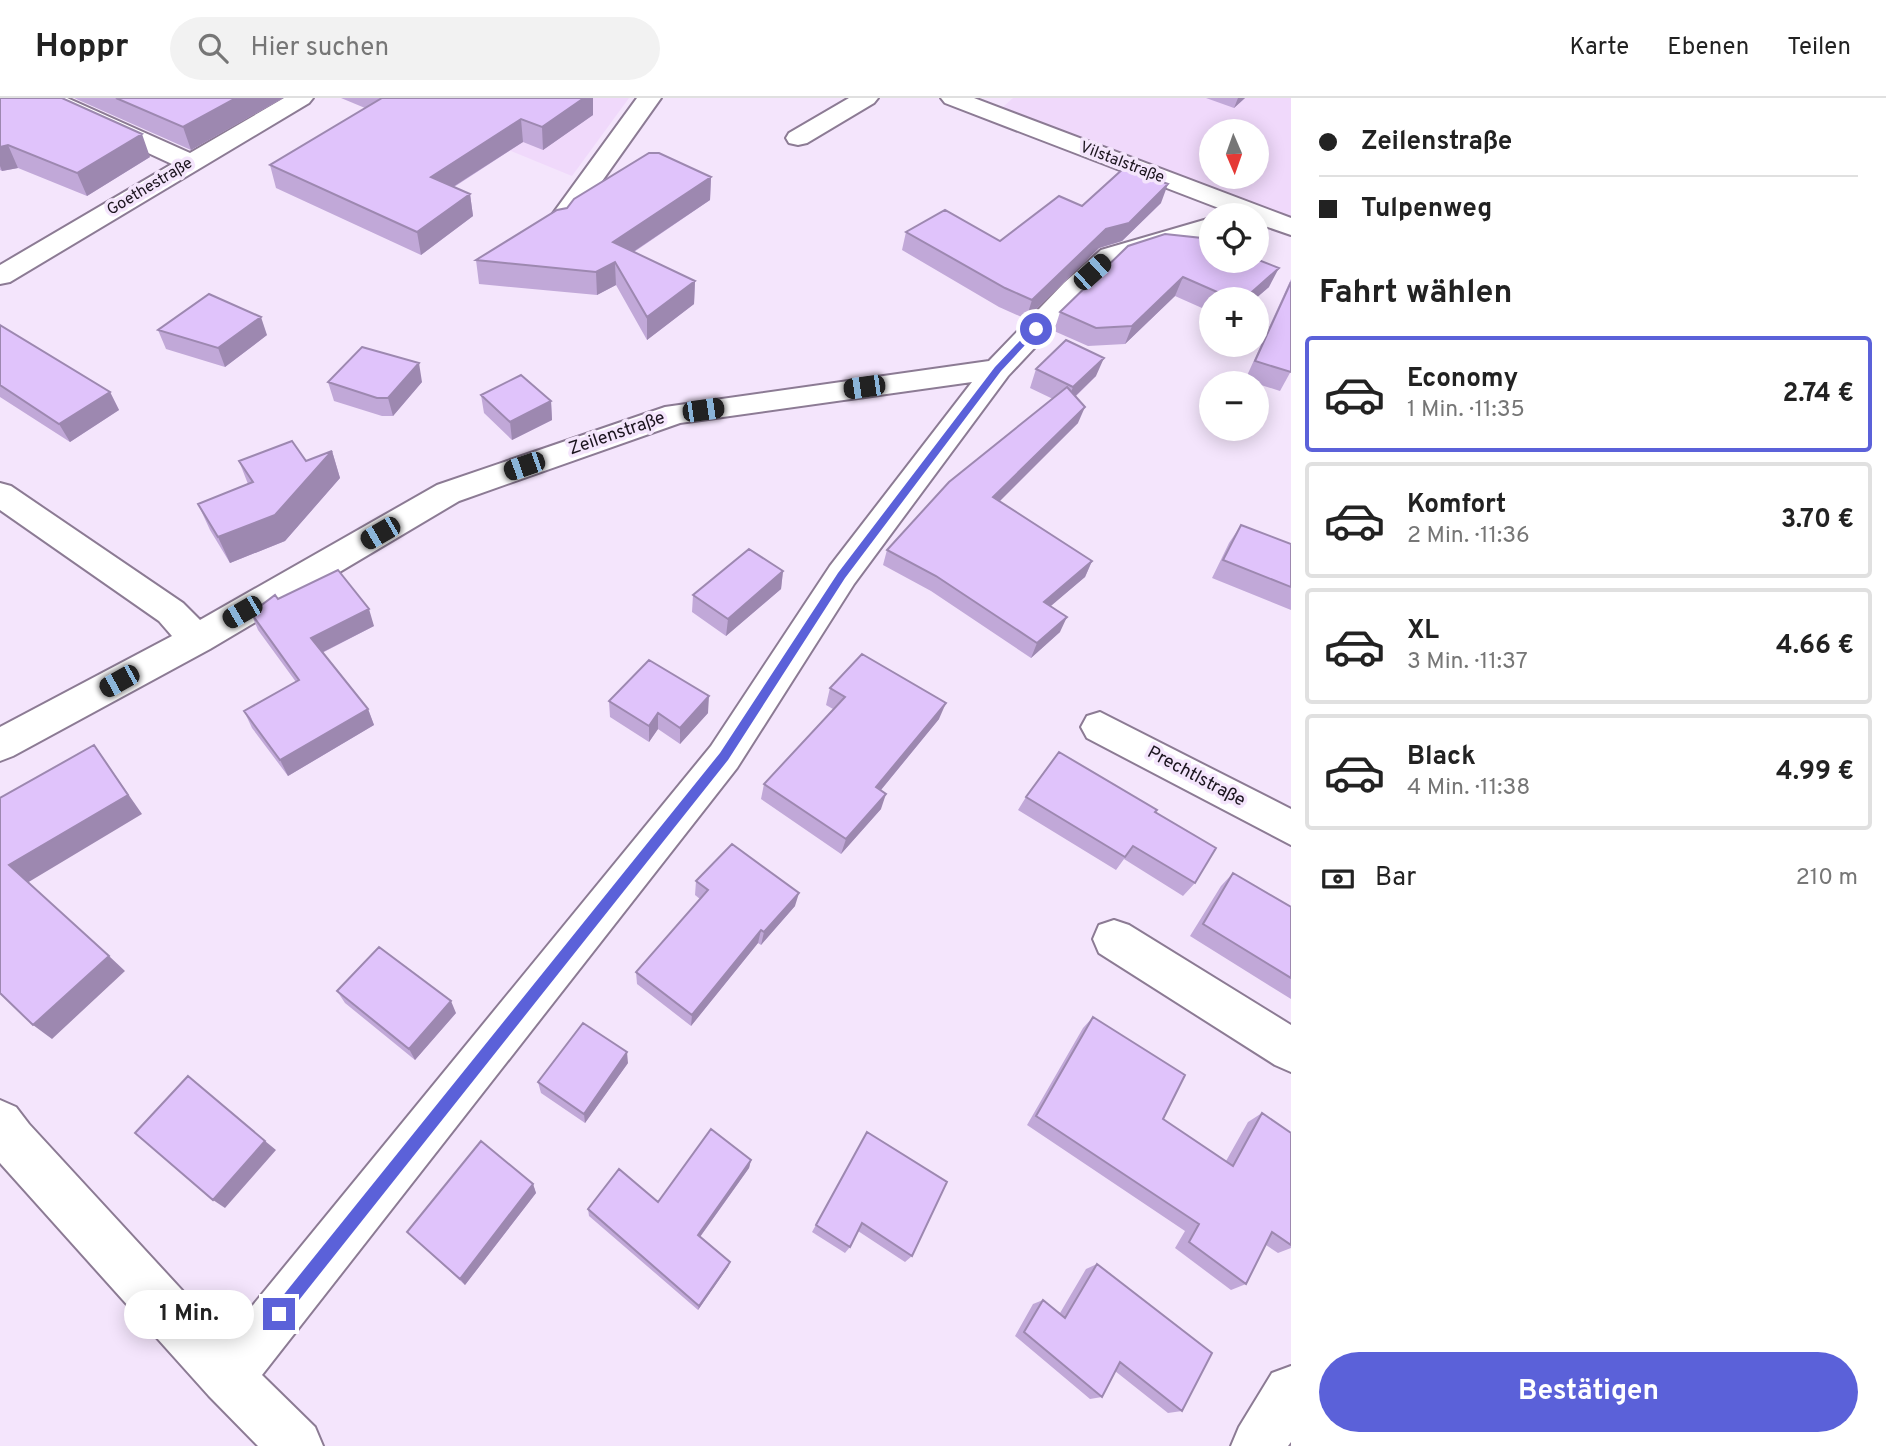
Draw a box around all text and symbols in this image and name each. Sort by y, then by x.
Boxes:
search box [170,17,660,80]
text: Hoppr [35,27,128,69]
icon: search [194,29,232,67]
text: Hier suchen [250,32,389,65]
text: Karte [1569,33,1629,63]
text: Ebenen [1667,33,1749,63]
text: Teilen [1787,33,1851,63]
north arrow [1199,119,1269,189]
map controls [1199,119,1269,441]
text: Zeilenstraße [1361,126,1512,159]
street label: Vilstalstraße [1077,138,1167,188]
street label: Goethestraße [103,154,197,220]
text: Tulpenweg [1361,193,1492,226]
button: locate [1199,203,1269,273]
car [1070,250,1115,294]
text: Fahrt wählen [1319,274,1512,314]
button: + [1199,287,1269,357]
route start [1020,313,1052,345]
icon: car [1323,363,1386,426]
text: Economy [1407,363,1518,396]
button: − [1199,371,1269,441]
car [842,374,887,400]
text: 2.74 € [1782,378,1854,411]
text: 1 Min. · 11:35 [1407,396,1525,425]
car [681,397,726,423]
street label: Zeilenstraße [566,407,668,461]
car [501,449,548,483]
icon: car [1323,489,1386,552]
text: Komfort [1407,489,1506,522]
text: 3.70 € [1781,504,1854,537]
car [357,513,404,553]
text: 2 Min. · 11:36 [1407,522,1530,551]
car [219,592,266,632]
icon: car [1323,615,1386,678]
text: XL [1407,615,1439,648]
text: 4.66 € [1776,630,1854,663]
text: 3 Min. · 11:37 [1407,648,1528,677]
car [96,662,143,700]
street label: Prechtlstraße [1143,741,1249,813]
icon: car [1323,741,1386,804]
text: Black [1407,741,1476,774]
text: 4.99 € [1776,756,1854,789]
text: 4 Min. · 11:38 [1407,774,1530,803]
icon: cash [1319,860,1357,898]
text: Bar [1375,862,1416,895]
text: 210 m [1796,864,1858,893]
callout: 1 Min. [125,1290,254,1338]
route end [263,1298,295,1330]
text: 1 Min. [159,1300,219,1329]
button: Bestätigen [1319,1352,1858,1432]

